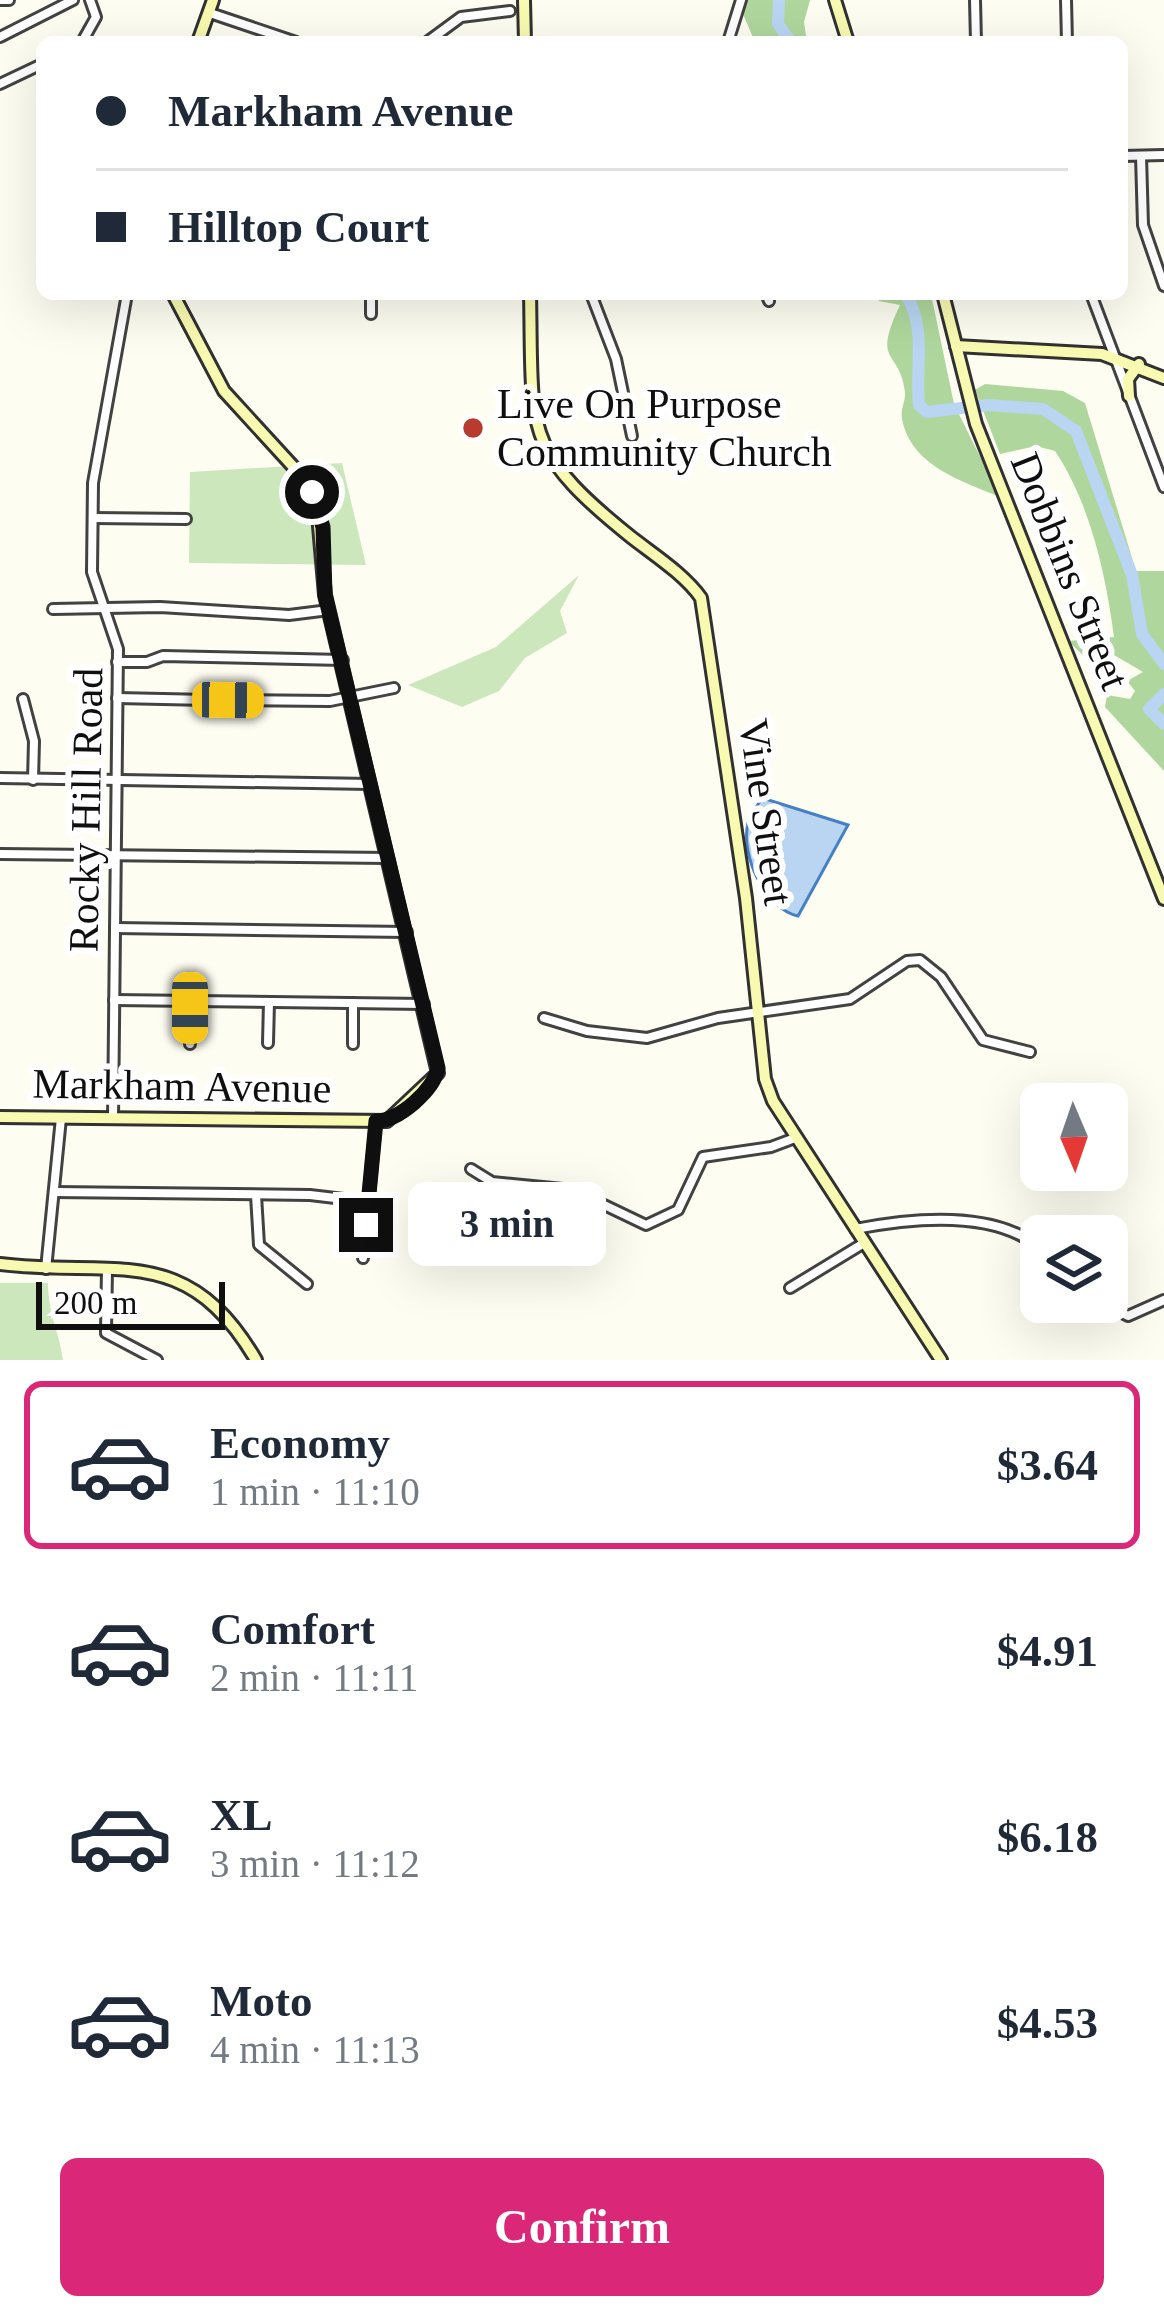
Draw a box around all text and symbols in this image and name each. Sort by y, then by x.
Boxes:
text: Markham Avenue [168,86,513,136]
text: Hilltop Court [168,202,429,252]
place label: Live On Purpose Community Church [497,381,832,475]
marker: Live On Purpose Community Church [460,415,486,441]
street label: Dobbins Street [1002,446,1138,696]
route start [285,465,339,519]
street label: Rocky Hill Road [61,667,111,953]
car [192,681,264,719]
street label: Vine Street [730,716,802,908]
car [172,972,208,1044]
street label: Markham Avenue [32,1060,332,1112]
north arrow [1020,1083,1128,1191]
map controls [1020,1083,1128,1323]
callout: 3 min [408,1183,606,1267]
route end [339,1198,393,1252]
text: 3 min [460,1202,554,1245]
button: layers [1020,1215,1128,1323]
scale bar [36,1276,225,1329]
text: 200 m [54,1285,137,1321]
icon: car [66,1411,174,1519]
text: Economy [210,1418,390,1468]
text: $3.64 [997,1440,1098,1490]
text: 1 min · 11:10 [210,1470,420,1513]
icon: car [66,1597,174,1705]
text: Comfort [210,1604,375,1654]
text: $4.91 [997,1626,1098,1676]
text: 2 min · 11:11 [210,1656,418,1699]
icon: car [66,1783,174,1891]
text: XL [210,1790,273,1840]
text: $6.18 [997,1812,1098,1862]
text: 3 min · 11:12 [210,1842,420,1885]
icon: car [66,1969,174,2077]
text: Moto [210,1976,312,2026]
text: $4.53 [997,1998,1098,2048]
text: 4 min · 11:13 [210,2028,420,2071]
button: Confirm [60,2158,1104,2296]

